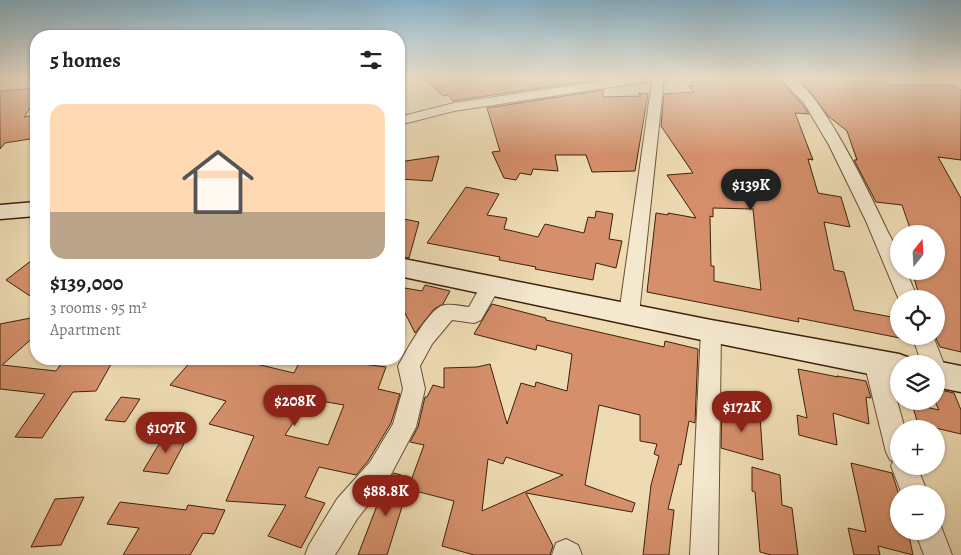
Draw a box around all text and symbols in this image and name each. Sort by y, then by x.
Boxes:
text: 5 homes [50,46,121,74]
icon: filters [357,46,385,74]
icon: home [173,137,263,227]
pin: $139K [716,168,786,211]
text: $139K [732,174,770,196]
north arrow [890,225,945,280]
map controls [890,225,945,540]
text: $139,000 [50,269,123,297]
button: locate [890,290,945,345]
text: 3 rooms · 95 m² [50,297,147,319]
text: Apartment [50,319,121,341]
button: layers [890,355,945,410]
pin: $208K [260,384,330,427]
text: $208K [274,390,316,412]
pin: $172K [707,390,777,433]
text: $172K [723,396,761,418]
pin: $107K [131,412,201,454]
text: $107K [147,417,185,439]
button: + [890,420,945,475]
pin: $88.8K [345,474,427,517]
text: $88.8K [363,480,409,502]
button: − [890,485,945,540]

